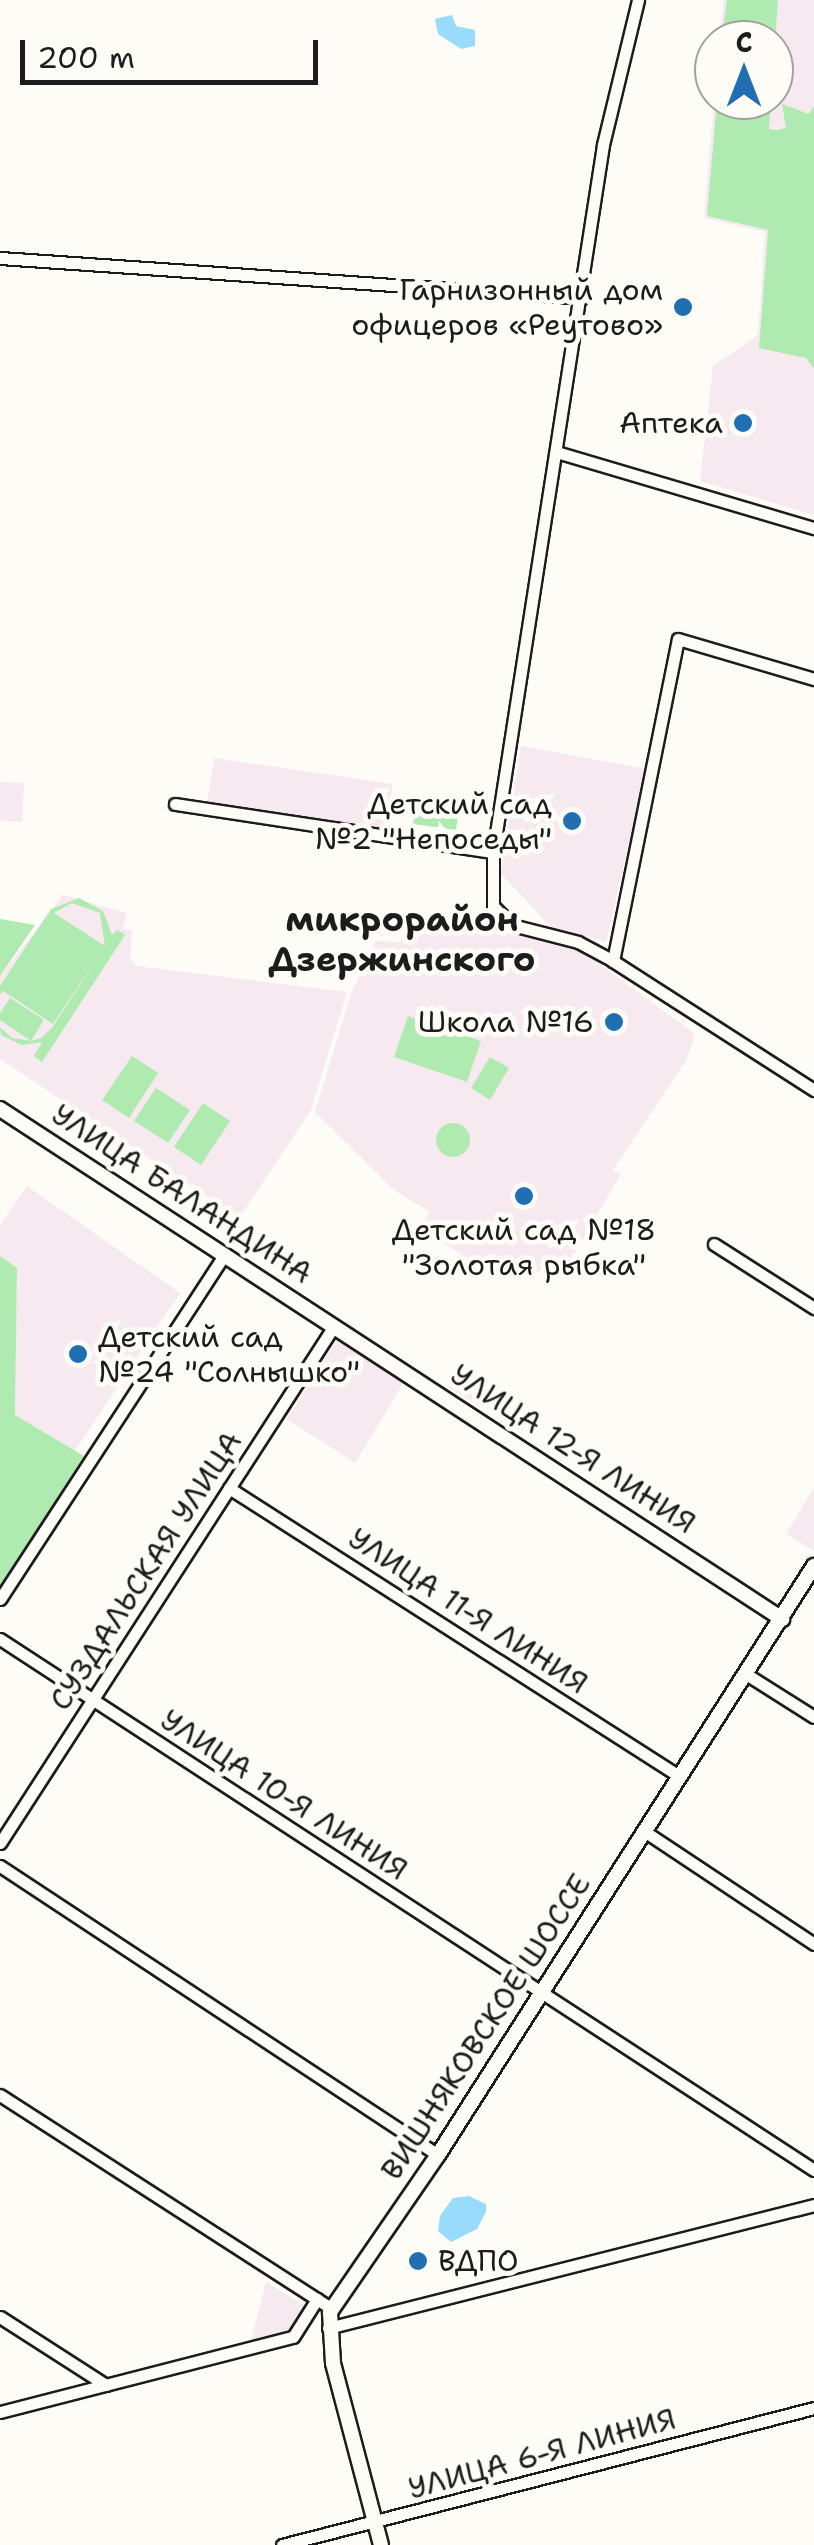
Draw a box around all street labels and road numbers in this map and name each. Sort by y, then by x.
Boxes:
street label: УЛИЦА БАЛАНДИНА [45,1096,319,1292]
street label: УЛИЦА 12-Я ЛИНИЯ [444,1356,702,1542]
street label: СУЗДАЛЬСКАЯ УЛИЦА [42,1425,250,1717]
street label: УЛИЦА 11-Я ЛИНИЯ [342,1520,594,1702]
street label: УЛИЦА 10-Я ЛИНИЯ [154,1702,414,1888]
street label: ВИШНЯКОВСКОЕ ШОССЕ [374,1867,598,2187]
street label: УЛИЦА 6-Я ЛИНИЯ [404,2401,680,2507]

